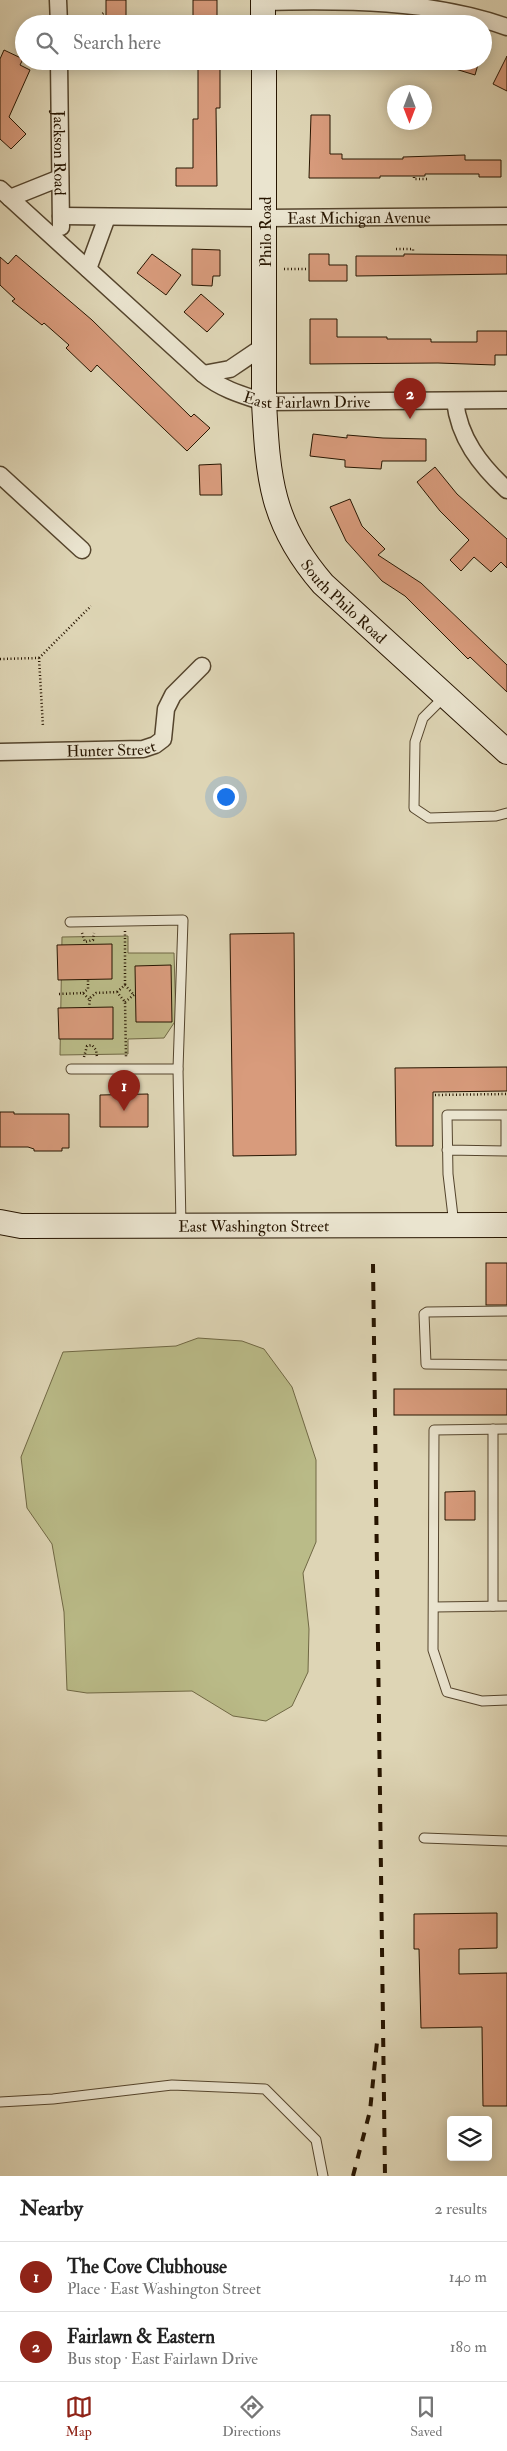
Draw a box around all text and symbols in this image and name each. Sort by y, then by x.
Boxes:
search box [15,15,492,70]
icon: search [33,29,61,57]
text: Search here [73,31,161,55]
north arrow [387,85,432,130]
street label: Jackson Road [48,109,70,196]
street label: Philo Road [256,197,276,267]
street label: East Michigan Avenue [287,208,431,229]
pin: 2 [394,378,426,419]
street label: East Fairlawn Drive [241,387,371,413]
street label: South Philo Road [296,556,391,648]
street label: Hunter Street [66,736,158,762]
your location [213,784,239,810]
pin: 1 [108,1070,140,1111]
street label: East Washington Street [178,1216,329,1237]
map controls [447,2116,492,2161]
button: layers [447,2116,492,2161]
text: Nearby [20,2195,83,2222]
text: 2 results [434,2199,487,2219]
text: The Cove Clubhouse [67,2255,227,2279]
text: 1 [33,2267,39,2287]
text: 140 m [449,2267,487,2287]
text: Place · East Washington Street [67,2279,261,2299]
text: Fairlawn & Eastern [67,2325,215,2349]
text: 2 [32,2337,40,2357]
text: 180 m [450,2337,487,2357]
text: Bus stop · East Fairlawn Drive [67,2349,258,2369]
tab: Map [65,2393,93,2440]
tab: Directions [222,2393,281,2440]
tab: Saved [410,2393,442,2440]

